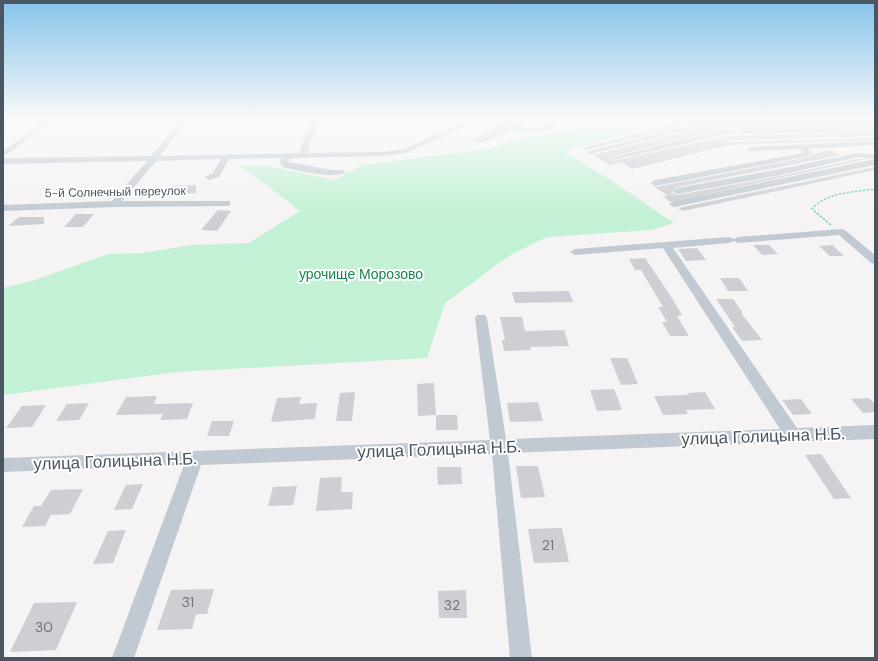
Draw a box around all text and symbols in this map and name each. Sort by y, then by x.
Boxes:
street label: 5-й Солнечный переулок [44,183,187,201]
park label: урочище Морозово [299,265,423,283]
street label: улица Голицына Н.Б. [681,422,845,450]
street label: улица Голицына Н.Б. [357,435,521,463]
street label: улица Голицына Н.Б. [33,447,197,475]
house number: 21 [542,536,554,554]
house number: 31 [182,593,194,611]
house number: 32 [444,596,460,614]
house number: 30 [35,618,53,636]

